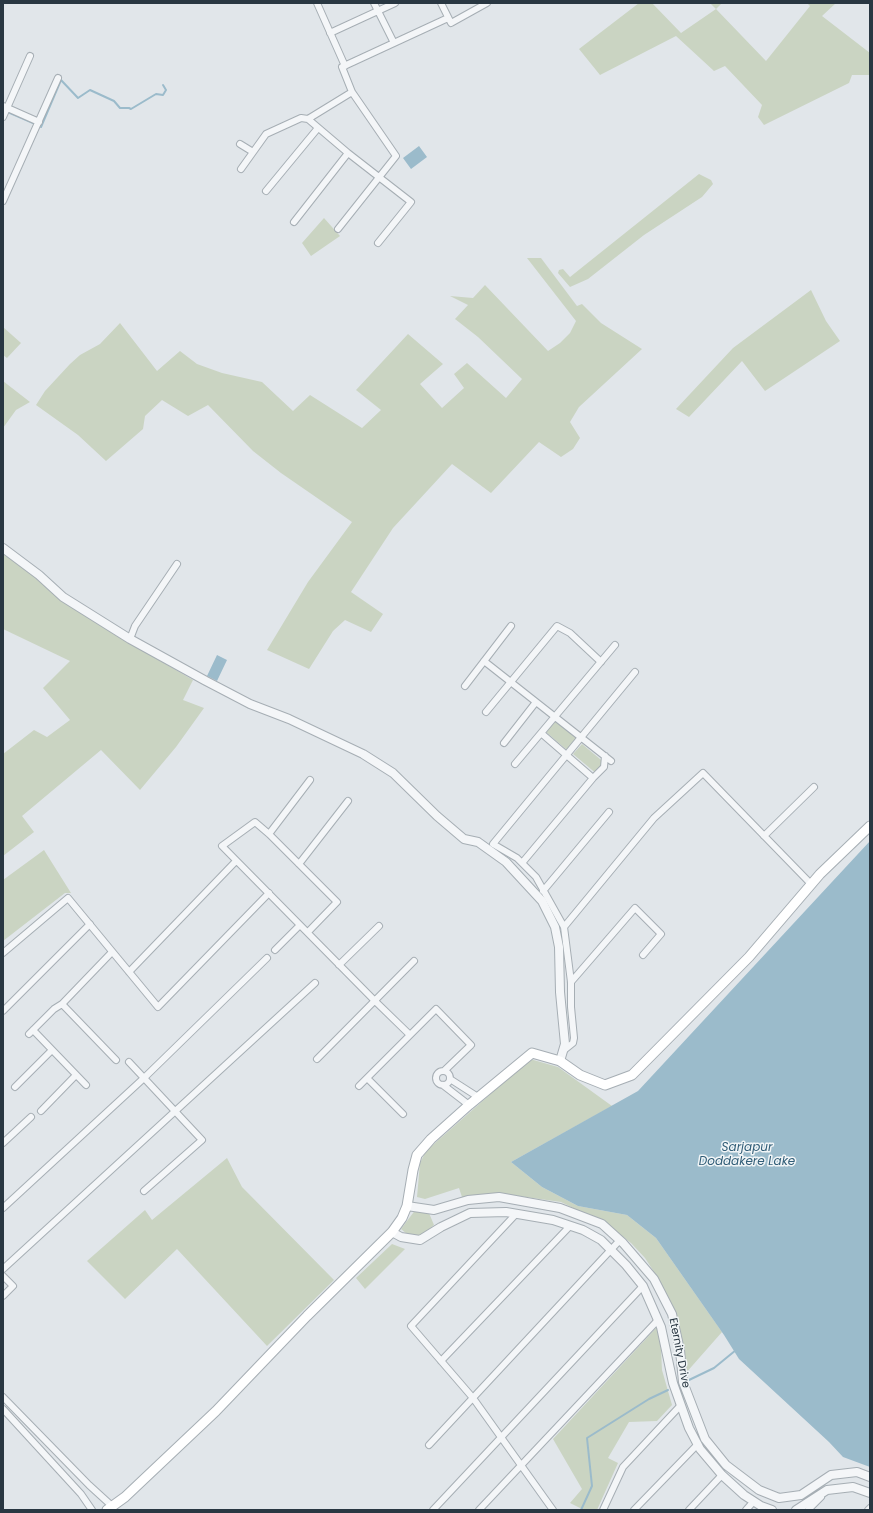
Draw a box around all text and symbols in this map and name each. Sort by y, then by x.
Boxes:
water label: Sarjapur Doddakere Lake [699,1141,795,1169]
street label: Eternity Drive [666,1317,692,1389]

